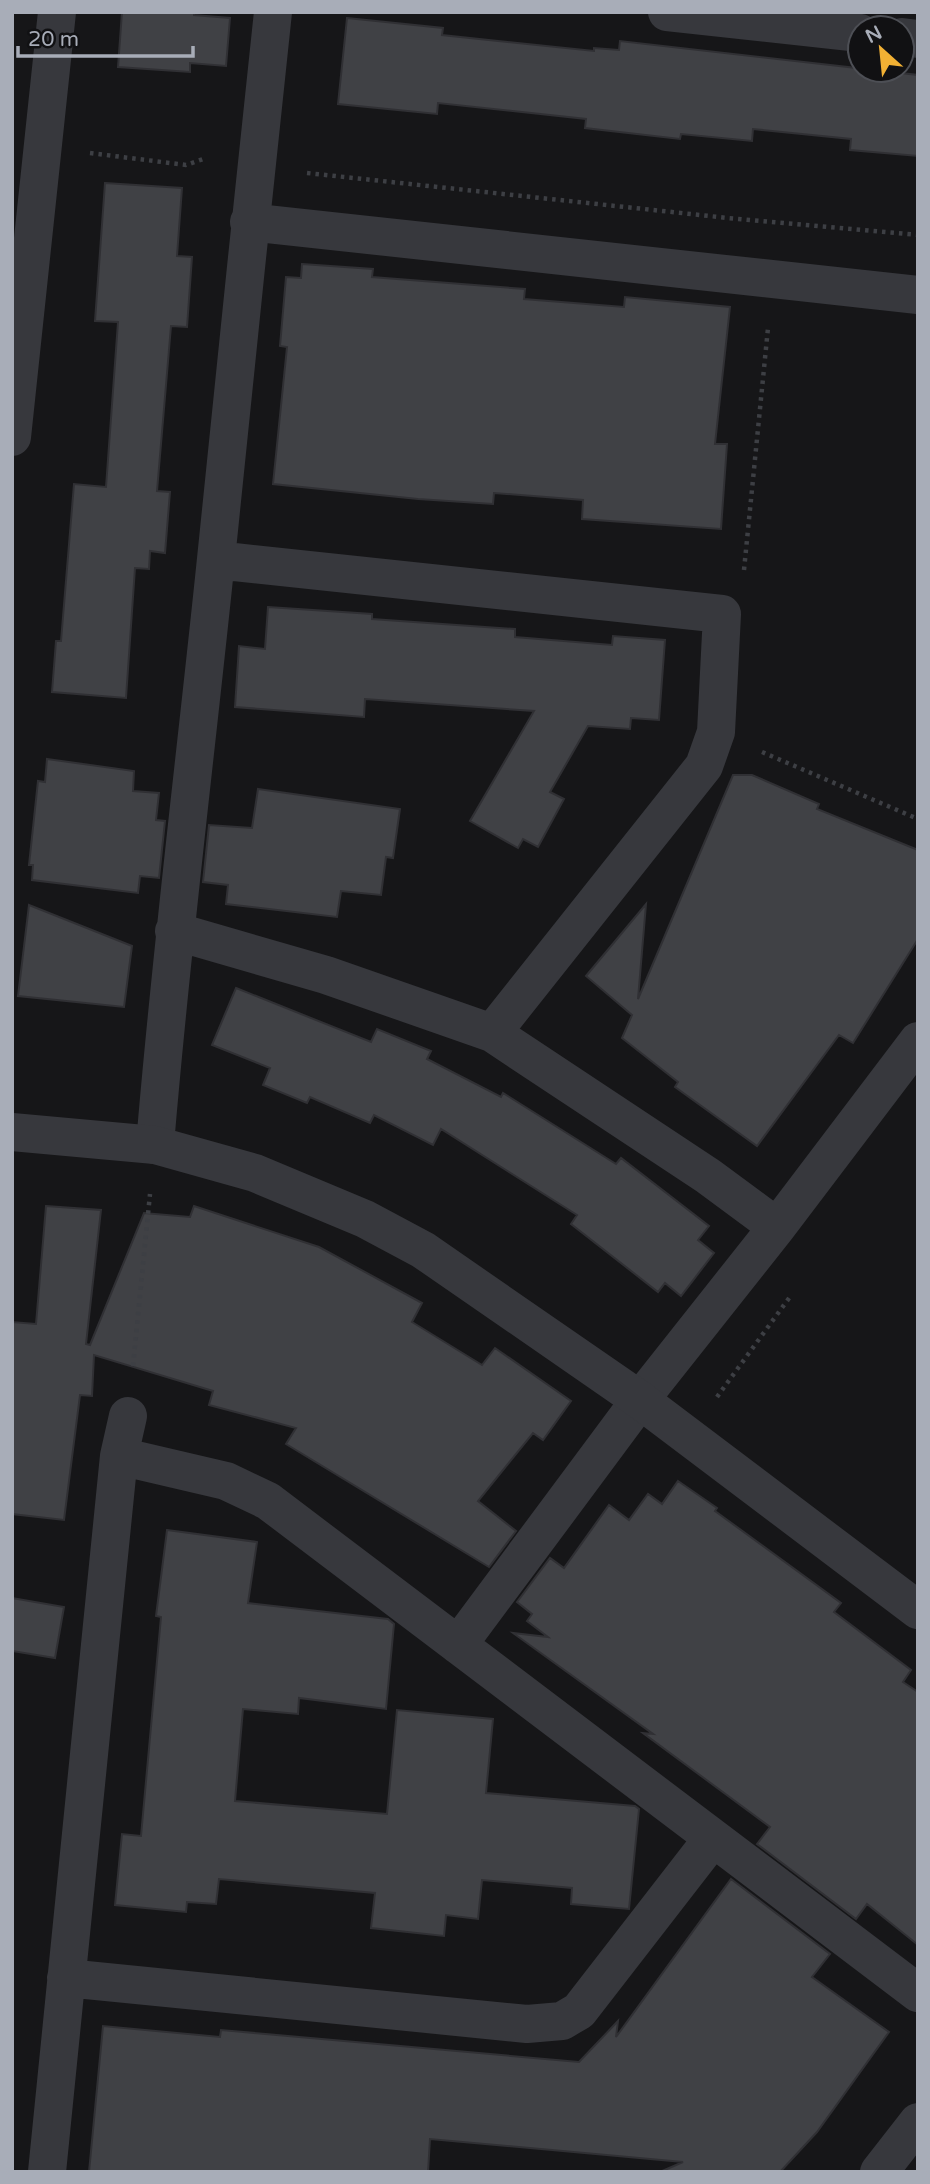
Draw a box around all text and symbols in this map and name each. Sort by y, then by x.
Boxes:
scale bar [18,14,192,58]
north arrow [846,14,916,84]
text: N [862,21,886,48]
text: 20 m [28,27,79,52]

